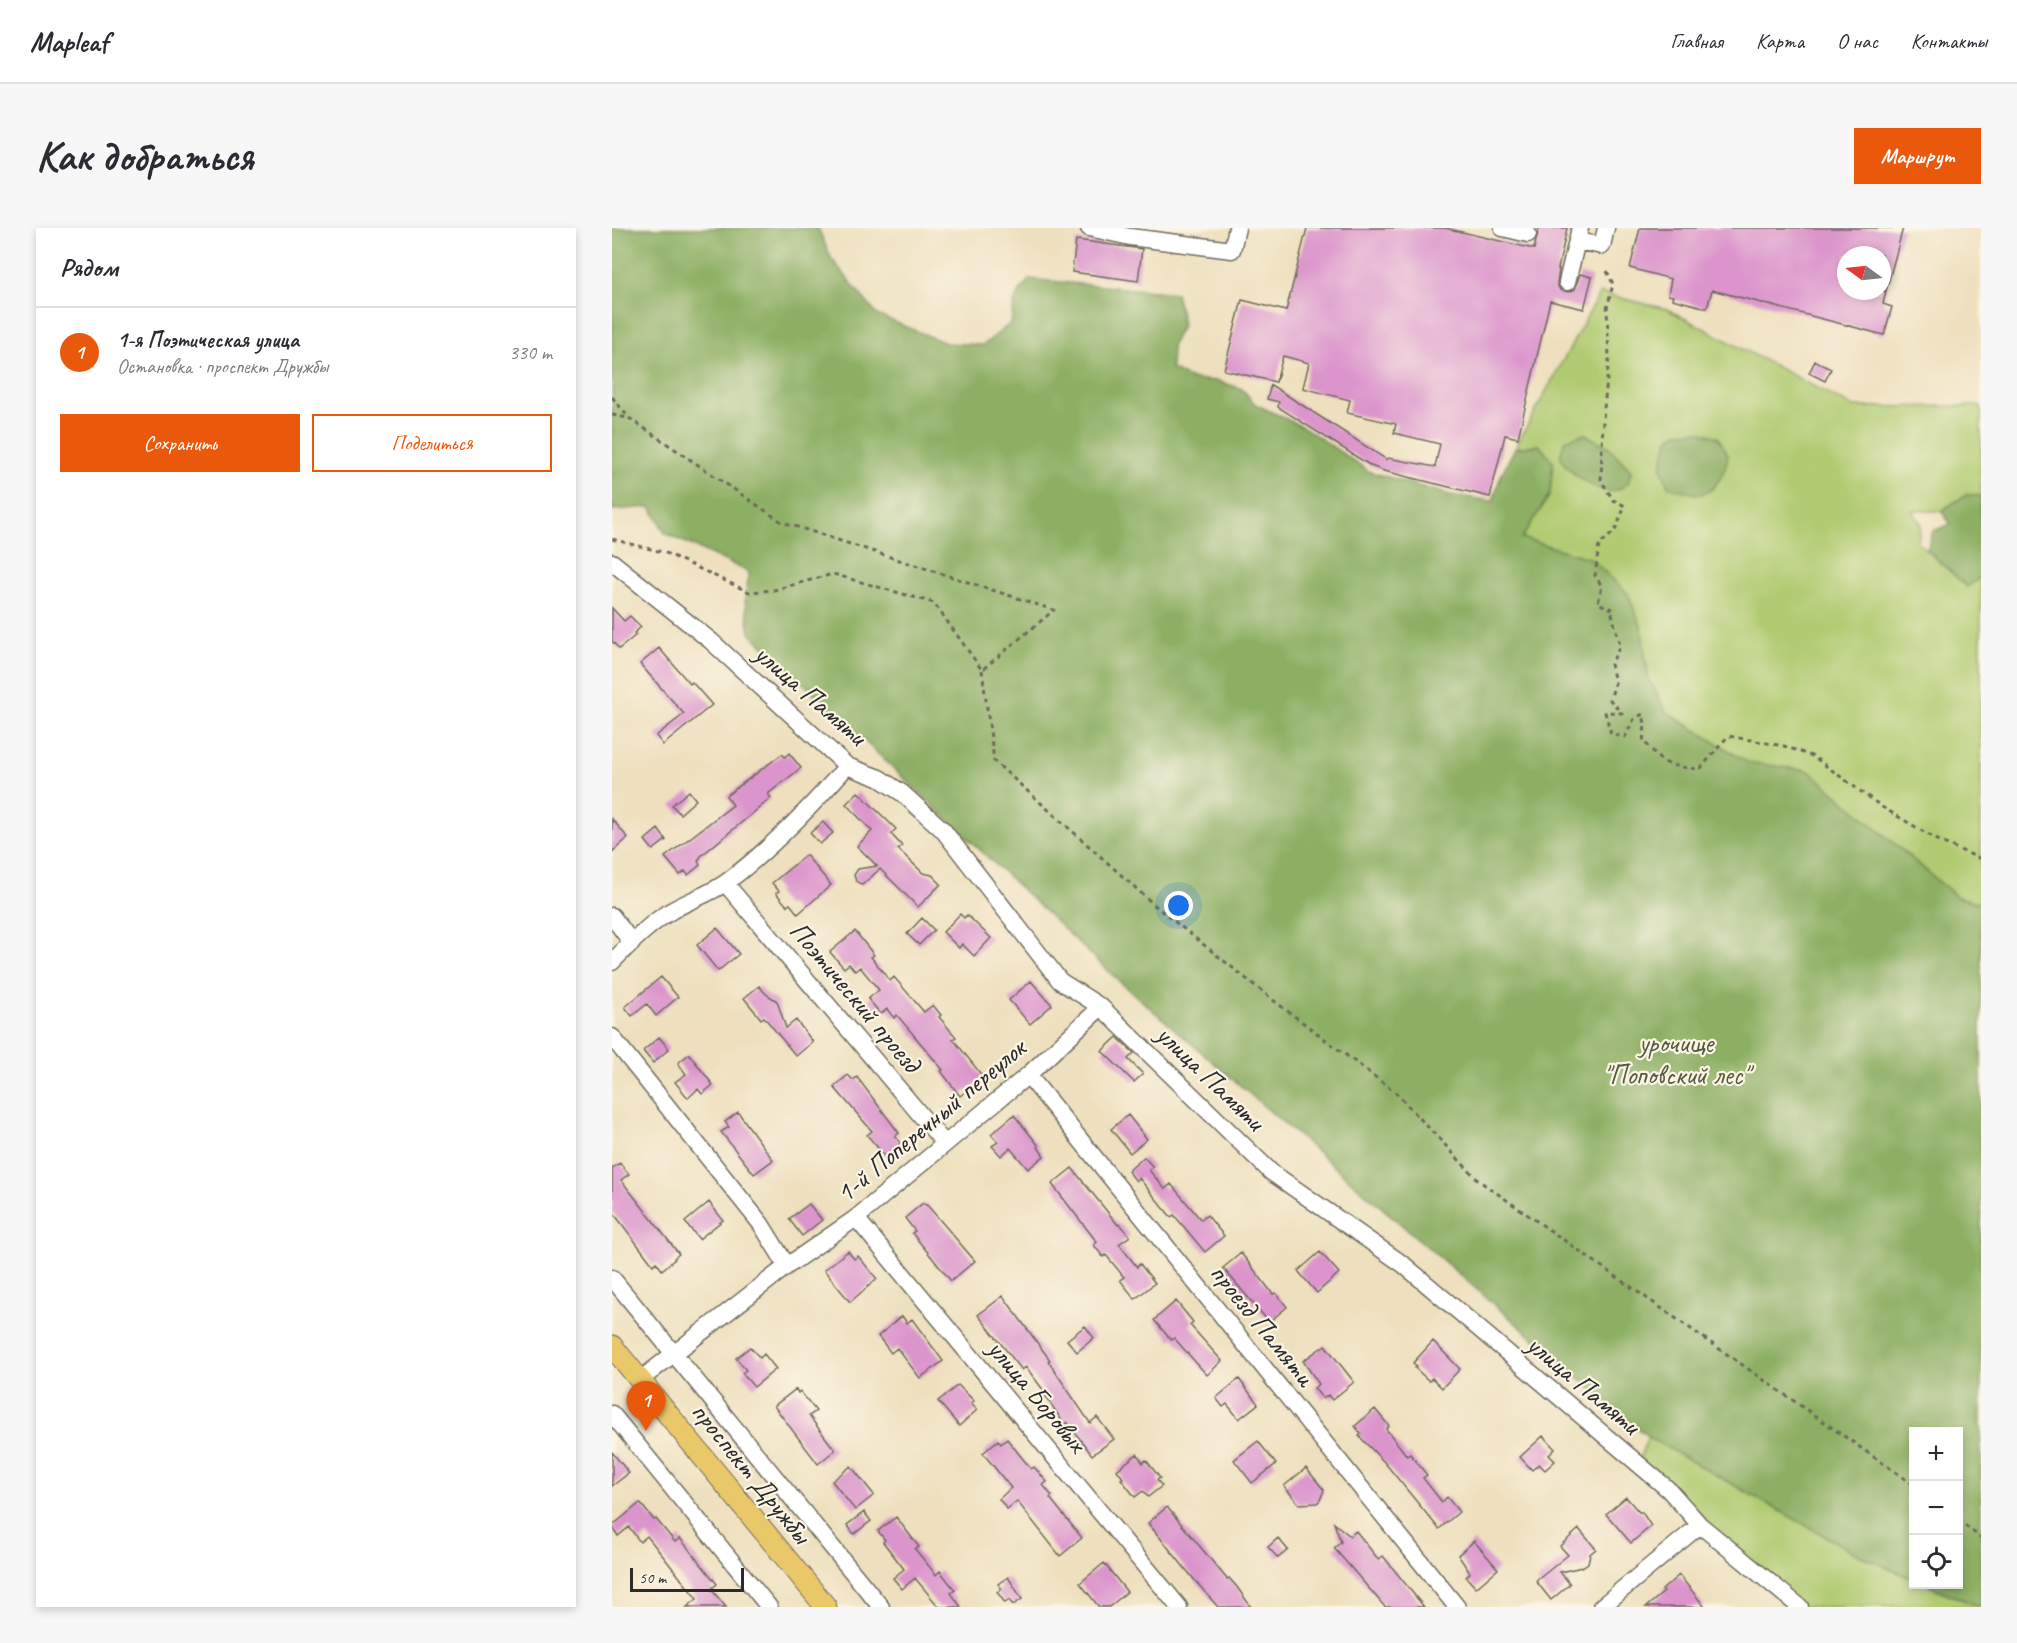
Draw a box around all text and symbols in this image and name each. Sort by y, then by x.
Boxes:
text: Mapleaf [30,24,108,59]
text: Главная [1670,28,1723,54]
text: Карта [1756,28,1804,54]
text: О нас [1837,28,1878,54]
text: Контакты [1911,28,1987,54]
button: Маршрут [1854,128,1981,184]
text: Как добраться [36,130,253,183]
north arrow [1837,246,1891,300]
text: Рядом [60,251,118,284]
text: 1-я Поэтическая улица [117,326,299,354]
text: 1 [75,340,84,365]
text: 330 m [509,340,552,365]
text: Остановка · проспект Дружбы [117,354,328,379]
button: Сохранить [60,414,300,472]
button: Поделиться [312,414,552,472]
street label: улица Памяти [746,635,876,755]
your location [1164,891,1193,920]
street label: Поэтический проезд [782,914,931,1081]
street label: улица Памяти [1148,1016,1274,1140]
park label: урочище "Поповский лес" [1603,1025,1754,1092]
street label: 1-й Поперечный переулок [828,1029,1035,1210]
street label: проезд Памяти [1202,1256,1324,1394]
street label: улица Памяти [1518,1326,1650,1444]
street label: улица Боровых [979,1330,1096,1461]
pin: 1 [627,1382,666,1431]
street label: проспект Дружбы [684,1394,821,1552]
map controls [1909,1427,1963,1589]
button: + [1909,1427,1963,1481]
button: − [1909,1481,1963,1535]
button: locate [1909,1535,1963,1589]
scale bar [630,1565,744,1592]
text: 50 m [639,1568,666,1588]

